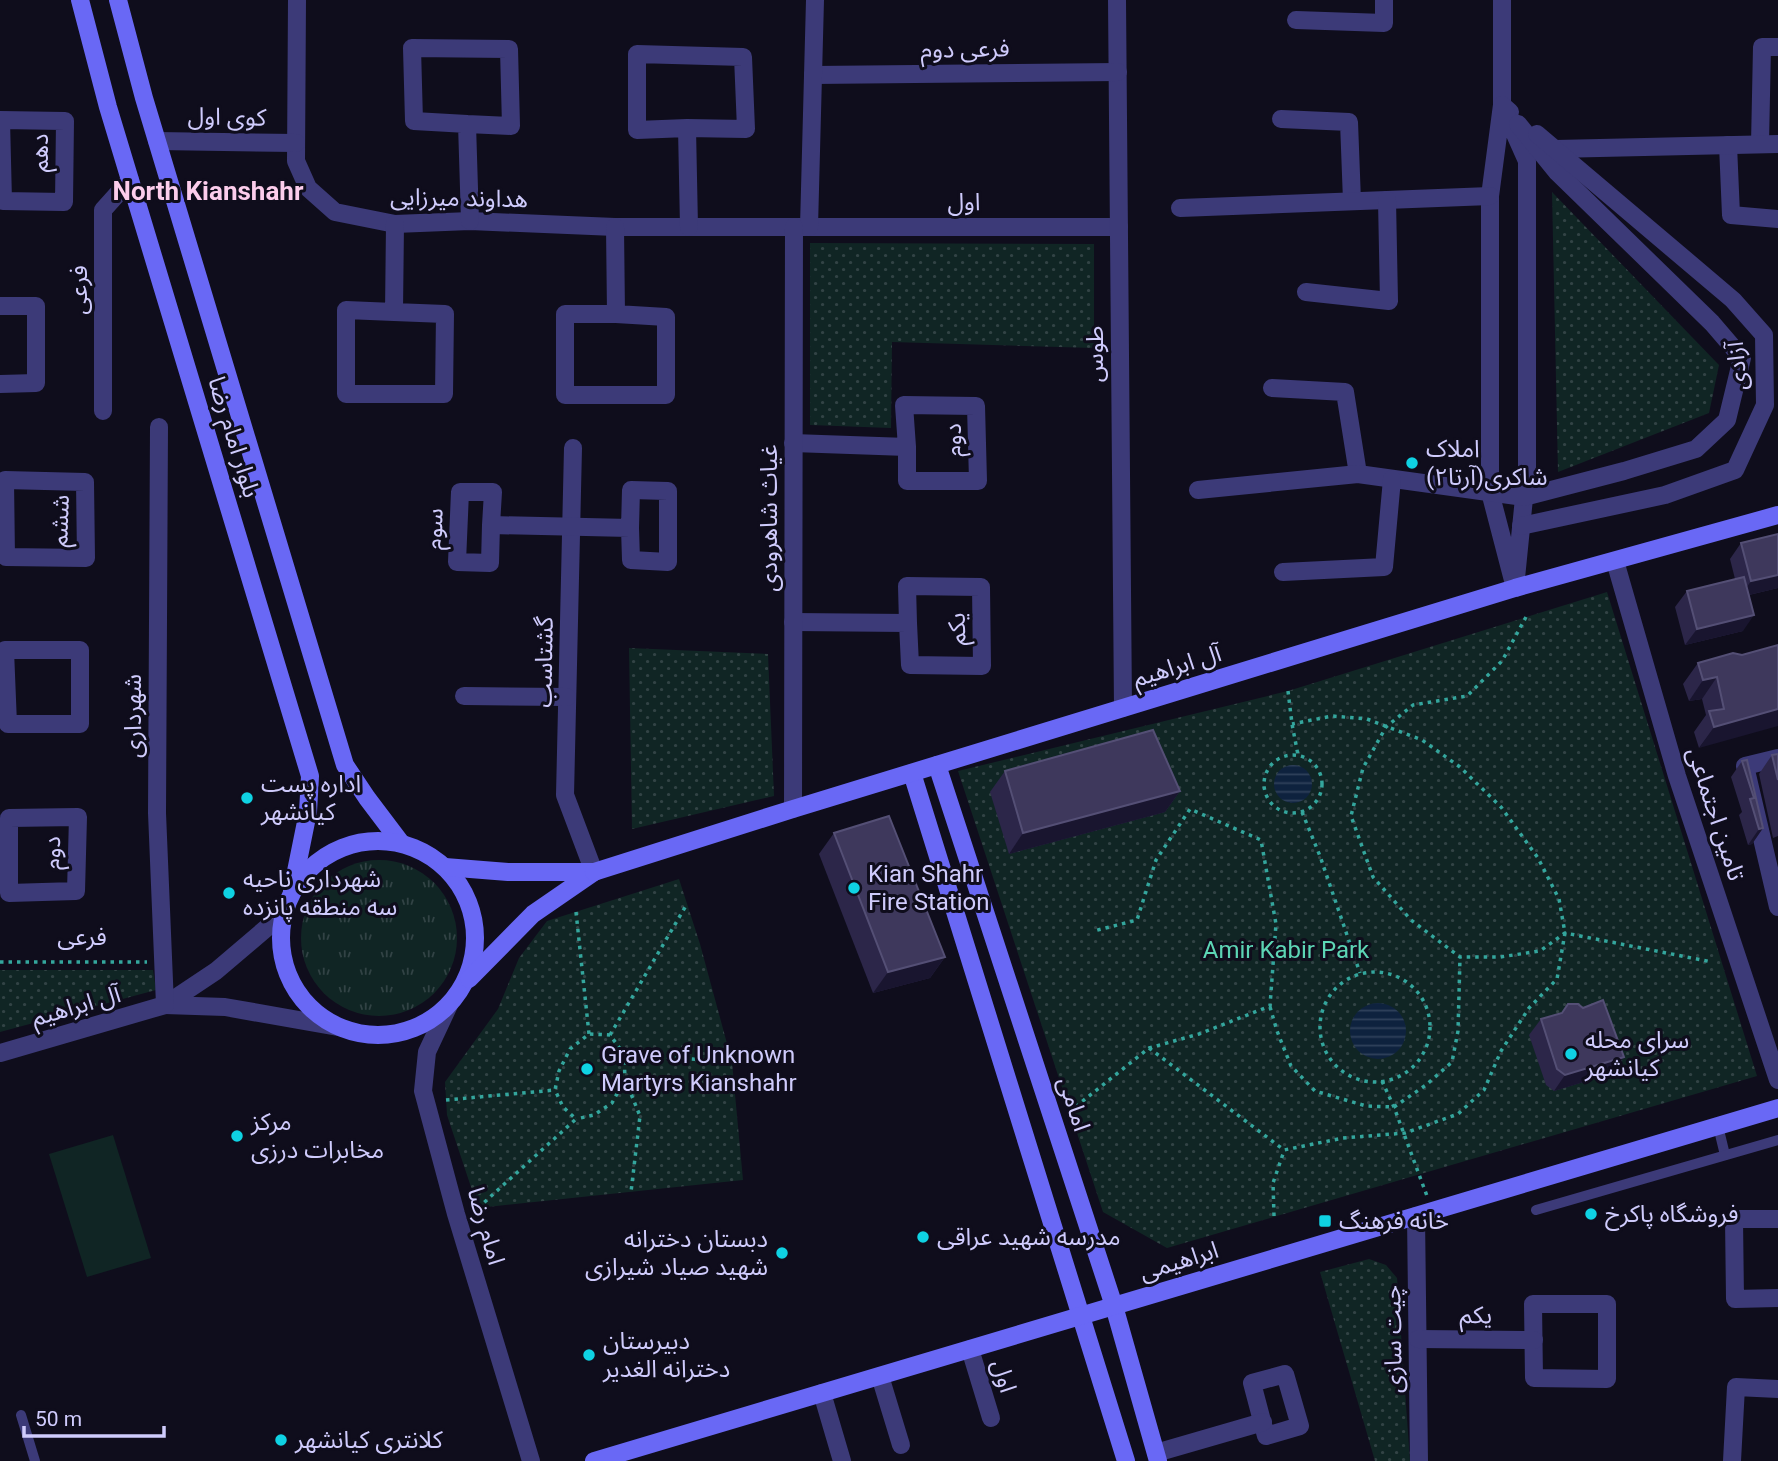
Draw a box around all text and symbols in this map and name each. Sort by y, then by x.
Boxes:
street label: فرعی دوم [920,34,1010,68]
street label: کوی اول [187,102,268,132]
street label: دهم [26,134,57,172]
district label: North Kianshahr [113,176,304,206]
street label: هداوند میرزایی [390,183,528,213]
street label: اول [947,188,981,216]
street label: فرعی [65,265,93,315]
street label: طوس [1081,326,1109,382]
street label: آزادی [1721,339,1753,392]
street label: بلوار امام رضا [199,373,266,502]
street label: دوم [939,423,971,457]
place label: املاک شاکری(آرتا۲) [1426,435,1548,491]
street label: غیاث شاهرودی [755,444,783,592]
marker: املاک شاکری(آرتا۲) [1404,455,1420,471]
street label: ششم [45,494,78,548]
street label: سوم [419,508,453,550]
street label: یکم [943,612,974,646]
street label: گشتاسب [529,615,559,708]
street label: آل ابراهیم [1129,639,1227,696]
street label: شهرداری [119,674,147,758]
street label: تامین اجتماعی [1681,744,1751,884]
place label: اداره پست کیانشهر [260,770,361,826]
marker: اداره پست کیانشهر [239,790,255,806]
street label: دوم [38,836,70,870]
place label: Kian Shahr Fire Station [868,860,989,916]
place label: شهرداری ناحیه سه منطقه پانزده [243,865,397,922]
marker: Kian Shahr Fire Station [846,880,862,896]
marker: شهرداری ناحیه سه منطقه پانزده [221,885,237,901]
street label: فرعی [57,923,107,951]
park label: Amir Kabir Park [1203,936,1370,964]
street label: آل ابراهیم [28,980,126,1035]
place label: سرای محله کیانشهر [1584,1026,1689,1082]
place label: Grave of Unknown Martyrs Kianshahr [601,1041,797,1097]
marker: سرای محله کیانشهر [1563,1046,1579,1062]
marker: Grave of Unknown Martyrs Kianshahr [579,1061,595,1077]
street label: امامی [1052,1073,1096,1135]
place label: مرکز مخابرات درزی [250,1108,384,1164]
marker: مرکز مخابرات درزی [229,1128,245,1144]
street label: امام رضا [458,1184,510,1269]
place label: فروشگاه پاکرخ [1605,1200,1739,1231]
marker: فروشگاه پاکرخ [1583,1206,1599,1222]
place label: خانه فرهنگ [1339,1207,1449,1235]
marker: خانه فرهنگ [1317,1213,1333,1229]
place label: مدرسه شهید عراقی [937,1223,1121,1251]
place label: دبستان دخترانه شهید صیاد شیرازی [585,1225,768,1281]
marker: مدرسه شهید عراقی [915,1229,931,1245]
street label: ابراهیمی [1136,1236,1222,1286]
marker: دبستان دخترانه شهید صیاد شیرازی [774,1245,790,1261]
street label: چیت سازی [1378,1285,1409,1393]
street label: یکم [1459,1301,1493,1332]
place label: دبیرستان دخترانه الغدیر [602,1327,730,1383]
marker: دبیرستان دخترانه الغدیر [581,1347,597,1363]
street label: اول [986,1356,1022,1396]
scale bar [24,1394,164,1438]
text: 50 m [35,1407,82,1431]
place label: کلانتری کیانشهر [294,1426,444,1454]
marker: کلانتری کیانشهر [273,1432,289,1448]

